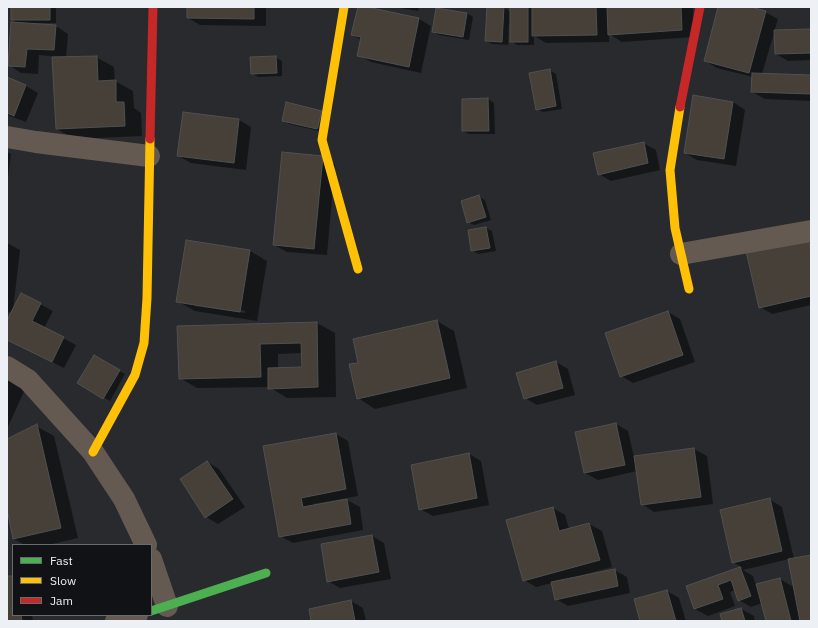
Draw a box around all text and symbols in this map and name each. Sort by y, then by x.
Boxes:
legend [12,544,152,616]
text: Fast [50,553,73,568]
text: Slow [50,573,76,588]
text: Jam [50,593,73,608]

